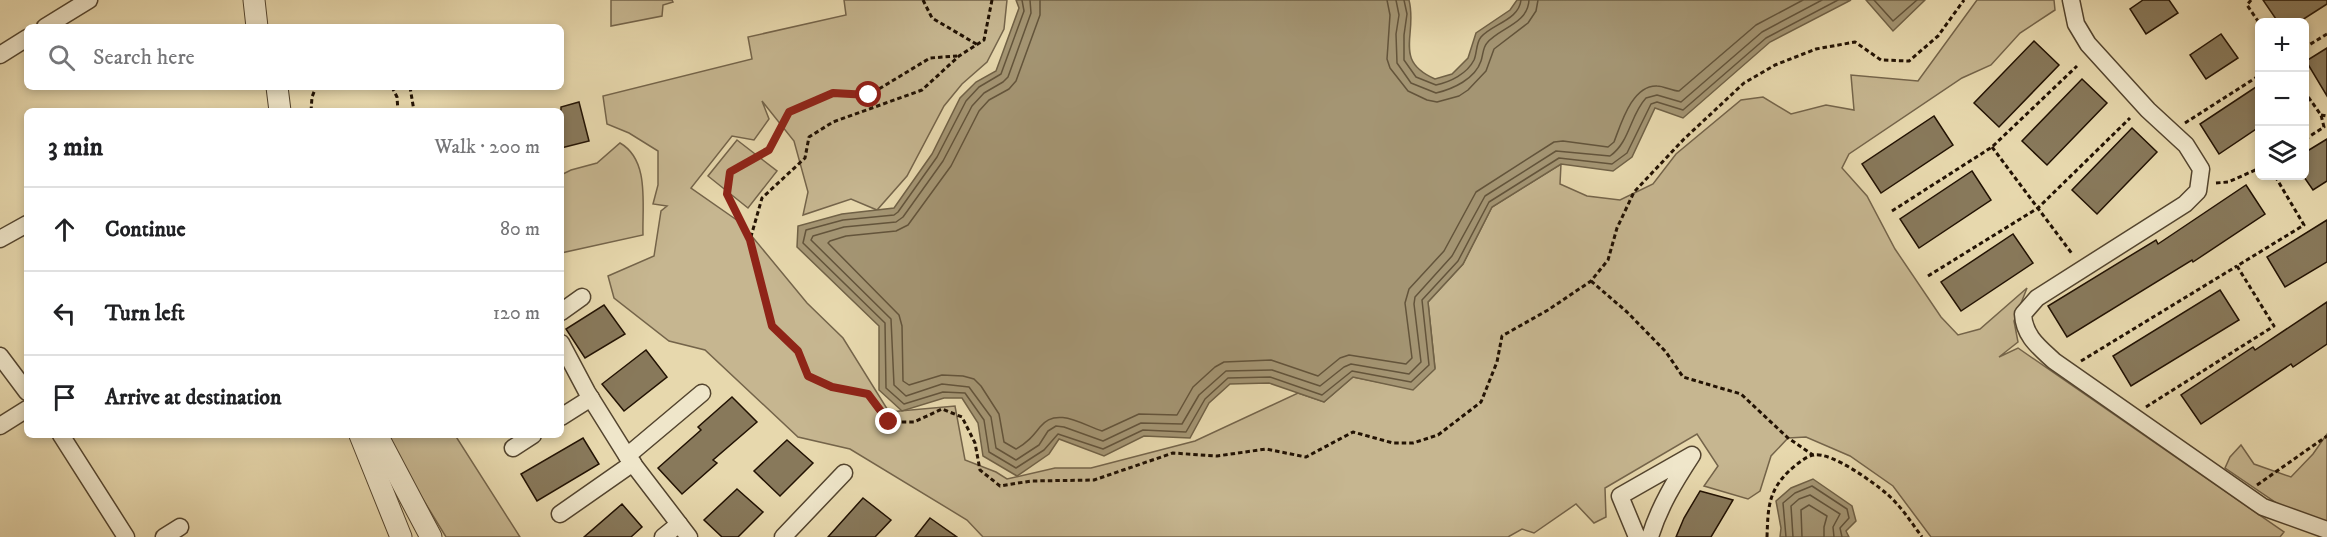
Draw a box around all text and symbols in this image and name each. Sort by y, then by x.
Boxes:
map controls [2255,18,2309,180]
button: + [2255,18,2309,72]
search box [24,24,564,90]
icon: search [45,41,78,74]
text: Search here [93,44,195,71]
button: − [2255,72,2309,126]
route start [855,81,881,107]
button: layers [2255,126,2309,180]
text: 3 min [48,131,103,164]
text: Walk · 200 m [434,135,540,160]
icon: ahead [48,213,81,246]
text: Continue [105,216,186,243]
text: 80 m [500,217,540,242]
icon: left [48,297,81,330]
text: Turn left [105,300,185,327]
text: 120 m [493,301,540,326]
icon: arrive [48,381,81,414]
text: Arrive at destination [105,384,282,411]
route end [875,408,901,434]

